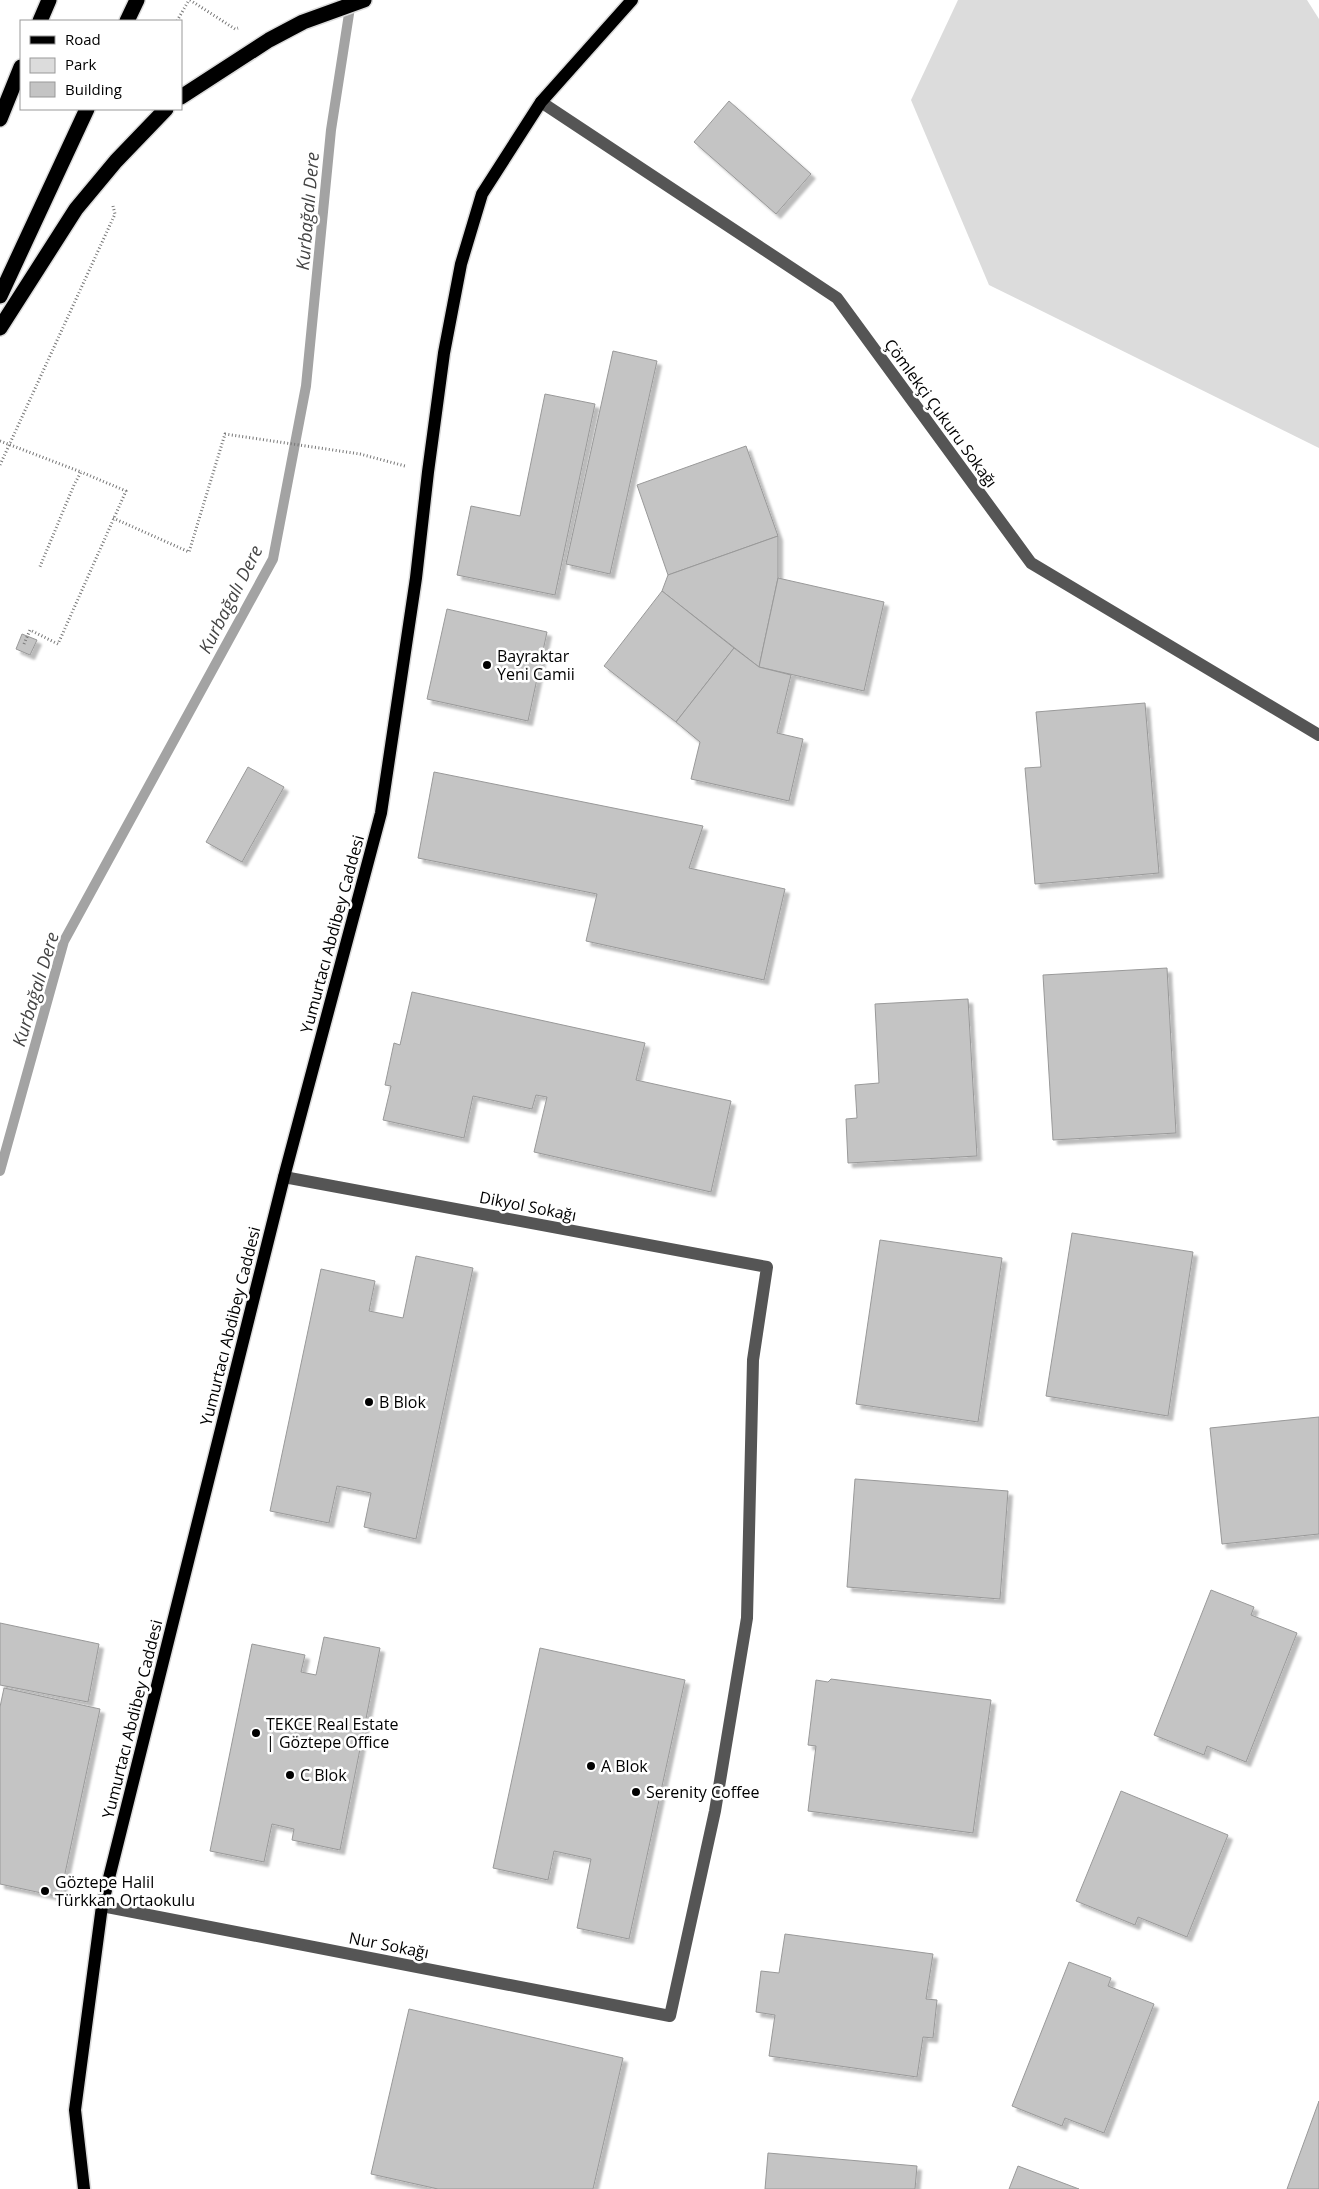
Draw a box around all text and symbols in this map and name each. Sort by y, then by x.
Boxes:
legend [20,20,182,110]
text: Road [65,29,101,49]
text: Park [65,54,96,74]
text: Building [65,79,122,99]
water label: Kurbağalı Dere [290,151,324,271]
street label: Çömlekçi Çukuru Sokağı [880,334,1002,492]
water label: Kurbağalı Dere [192,541,268,657]
place label: Bayraktar Yeni Camii [497,645,575,685]
marker: Bayraktar Yeni Camii [481,659,493,671]
street label: Yumurtacı Abdibey Caddesi [295,833,369,1035]
water label: Kurbağalı Dere [6,929,64,1049]
street label: Dikyol Sokağı [478,1186,578,1226]
street label: Yumurtacı Abdibey Caddesi [195,1224,265,1428]
place label: B Blok [379,1391,426,1413]
marker: B Blok [363,1396,375,1408]
street label: Yumurtacı Abdibey Caddesi [97,1617,167,1821]
place label: TEKCE Real Estate | Göztepe Office [266,1713,398,1753]
marker: TEKCE Real Estate | Göztepe Office [250,1727,262,1739]
place label: A Blok [601,1755,648,1777]
marker: A Blok [585,1760,597,1772]
place label: C Blok [300,1764,347,1786]
marker: C Blok [284,1769,296,1781]
place label: Serenity Coffee [646,1781,759,1803]
marker: Serenity Coffee [630,1786,642,1798]
place label: Göztepe Halil Türkkan Ortaokulu [55,1871,195,1911]
marker: Göztepe Halil Türkkan Ortaokulu [39,1885,51,1897]
street label: Nur Sokağı [347,1926,431,1964]

